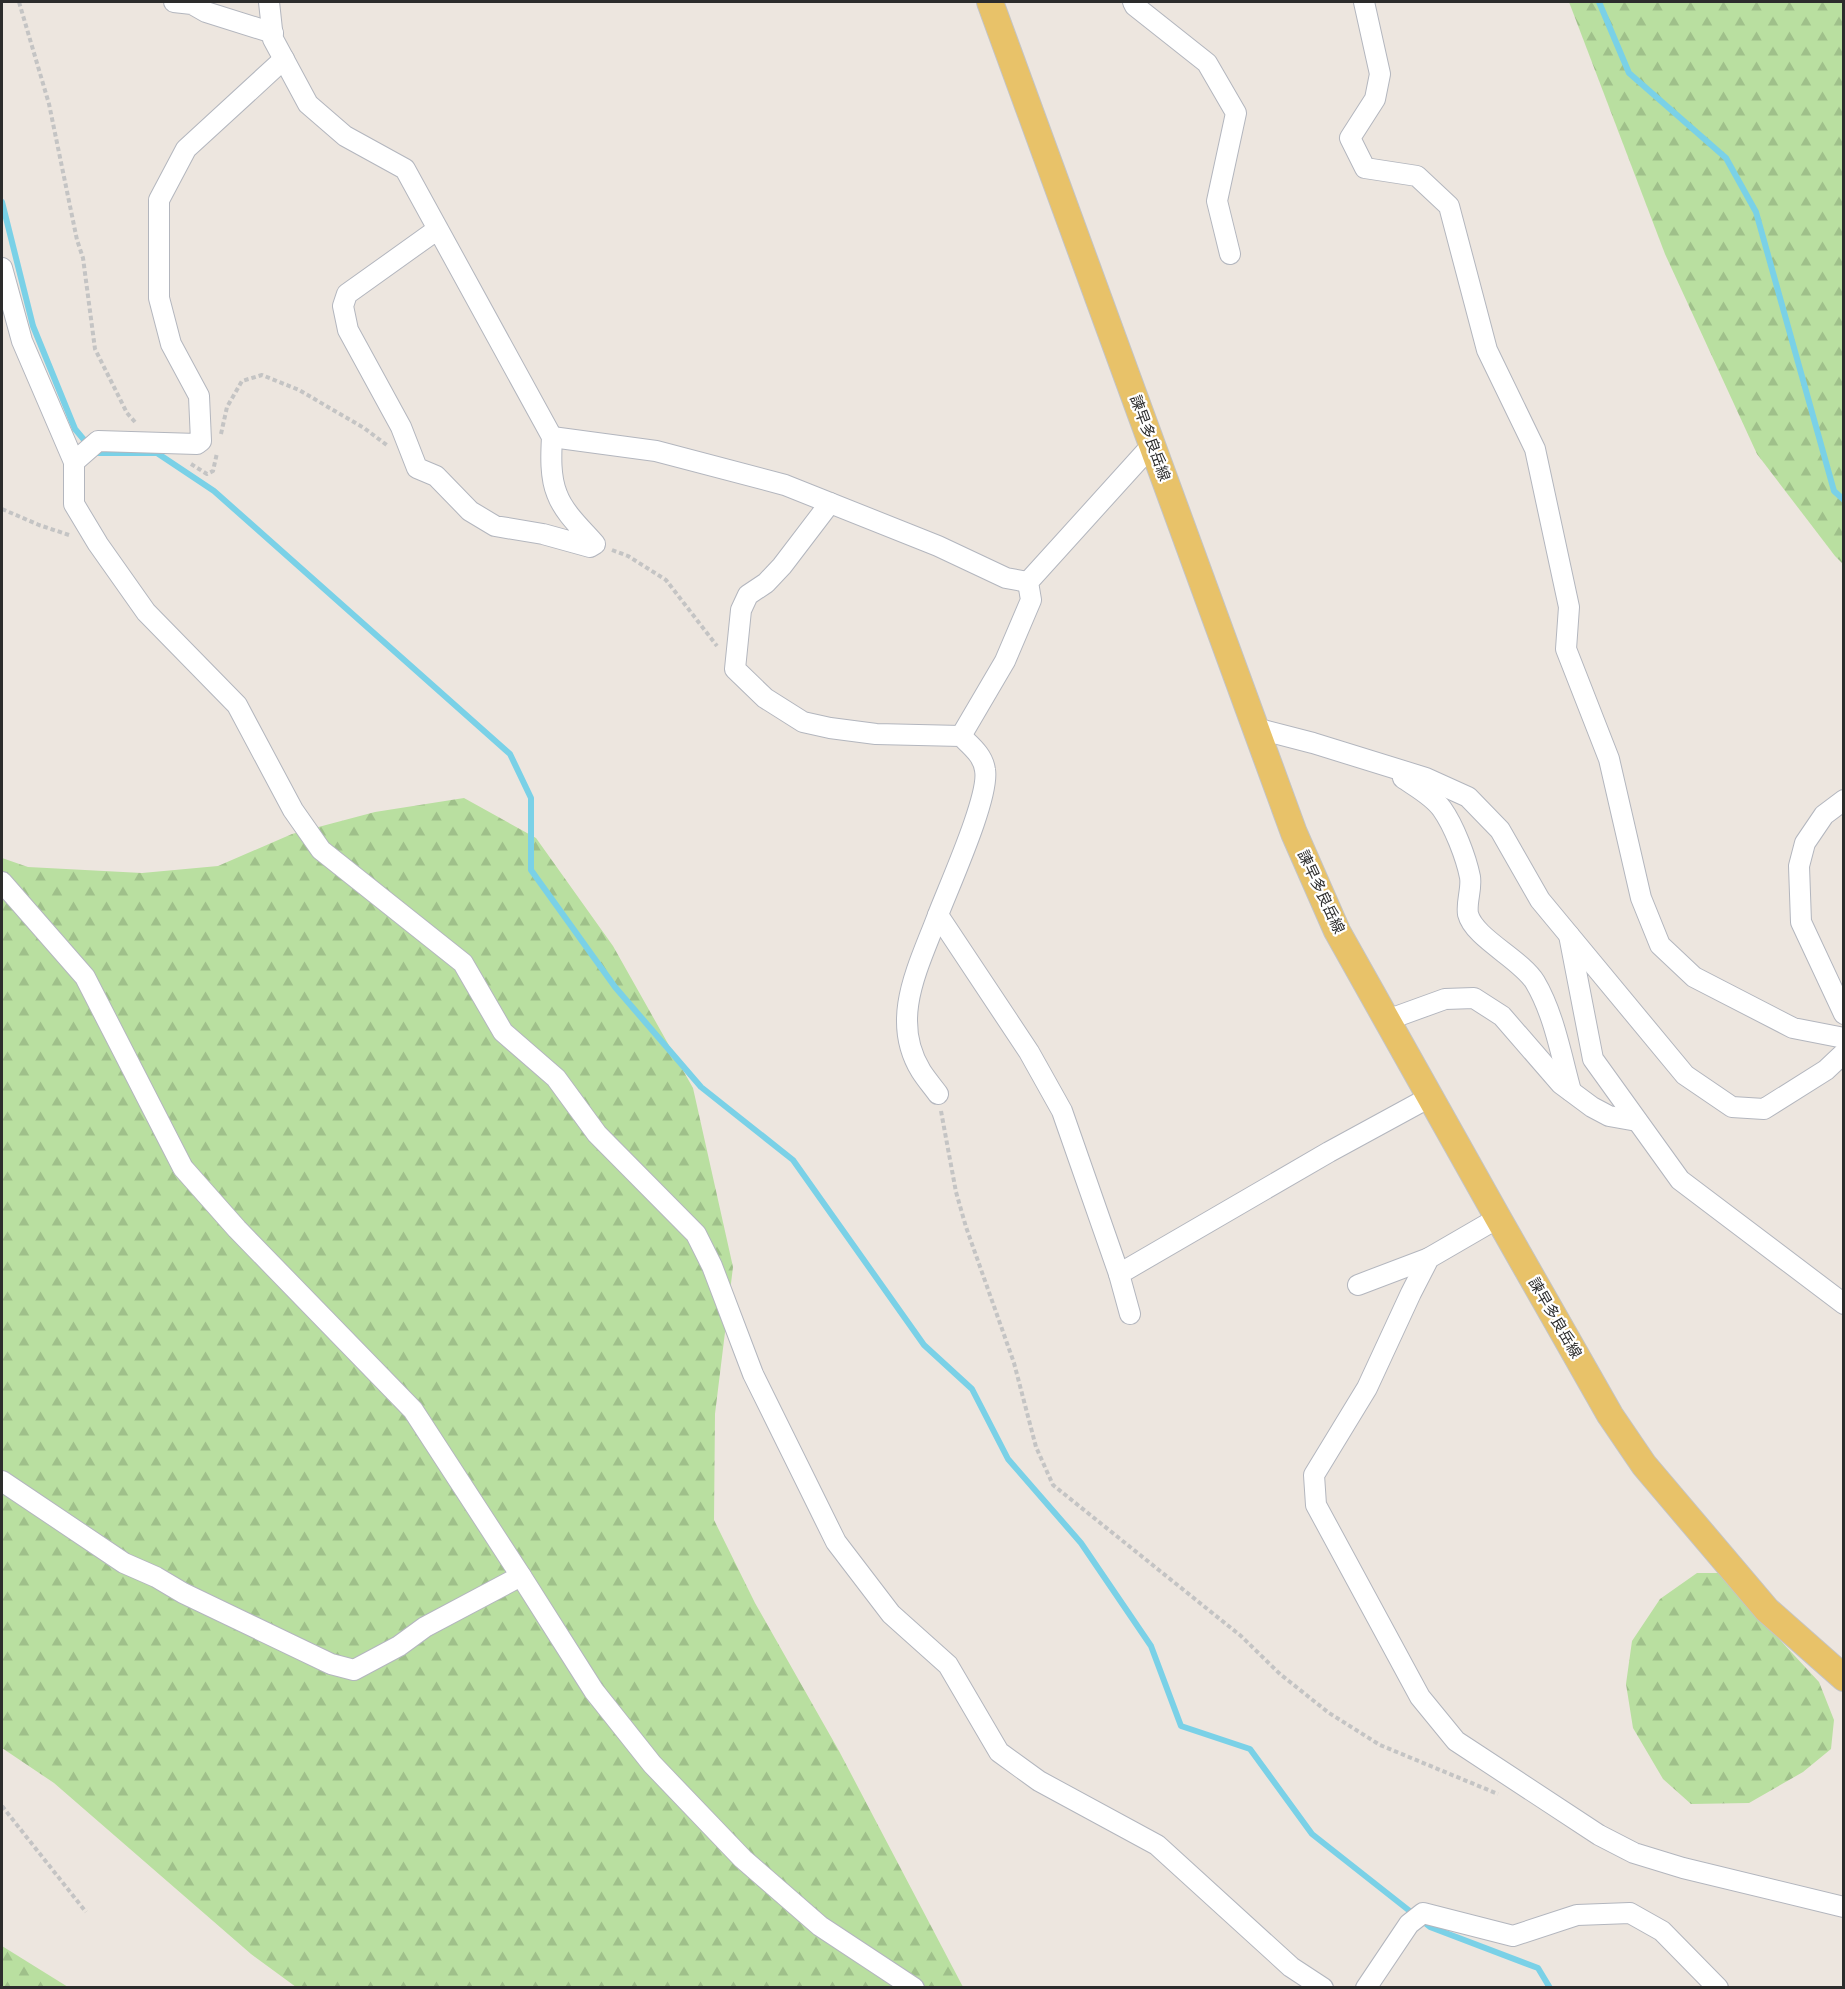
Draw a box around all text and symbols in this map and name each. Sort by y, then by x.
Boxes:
street label: 諫早多良岳線 [1126,393,1174,483]
street label: 諫早多良岳線 [1294,847,1348,937]
street label: 諫早多良岳線 [1525,1275,1585,1361]

